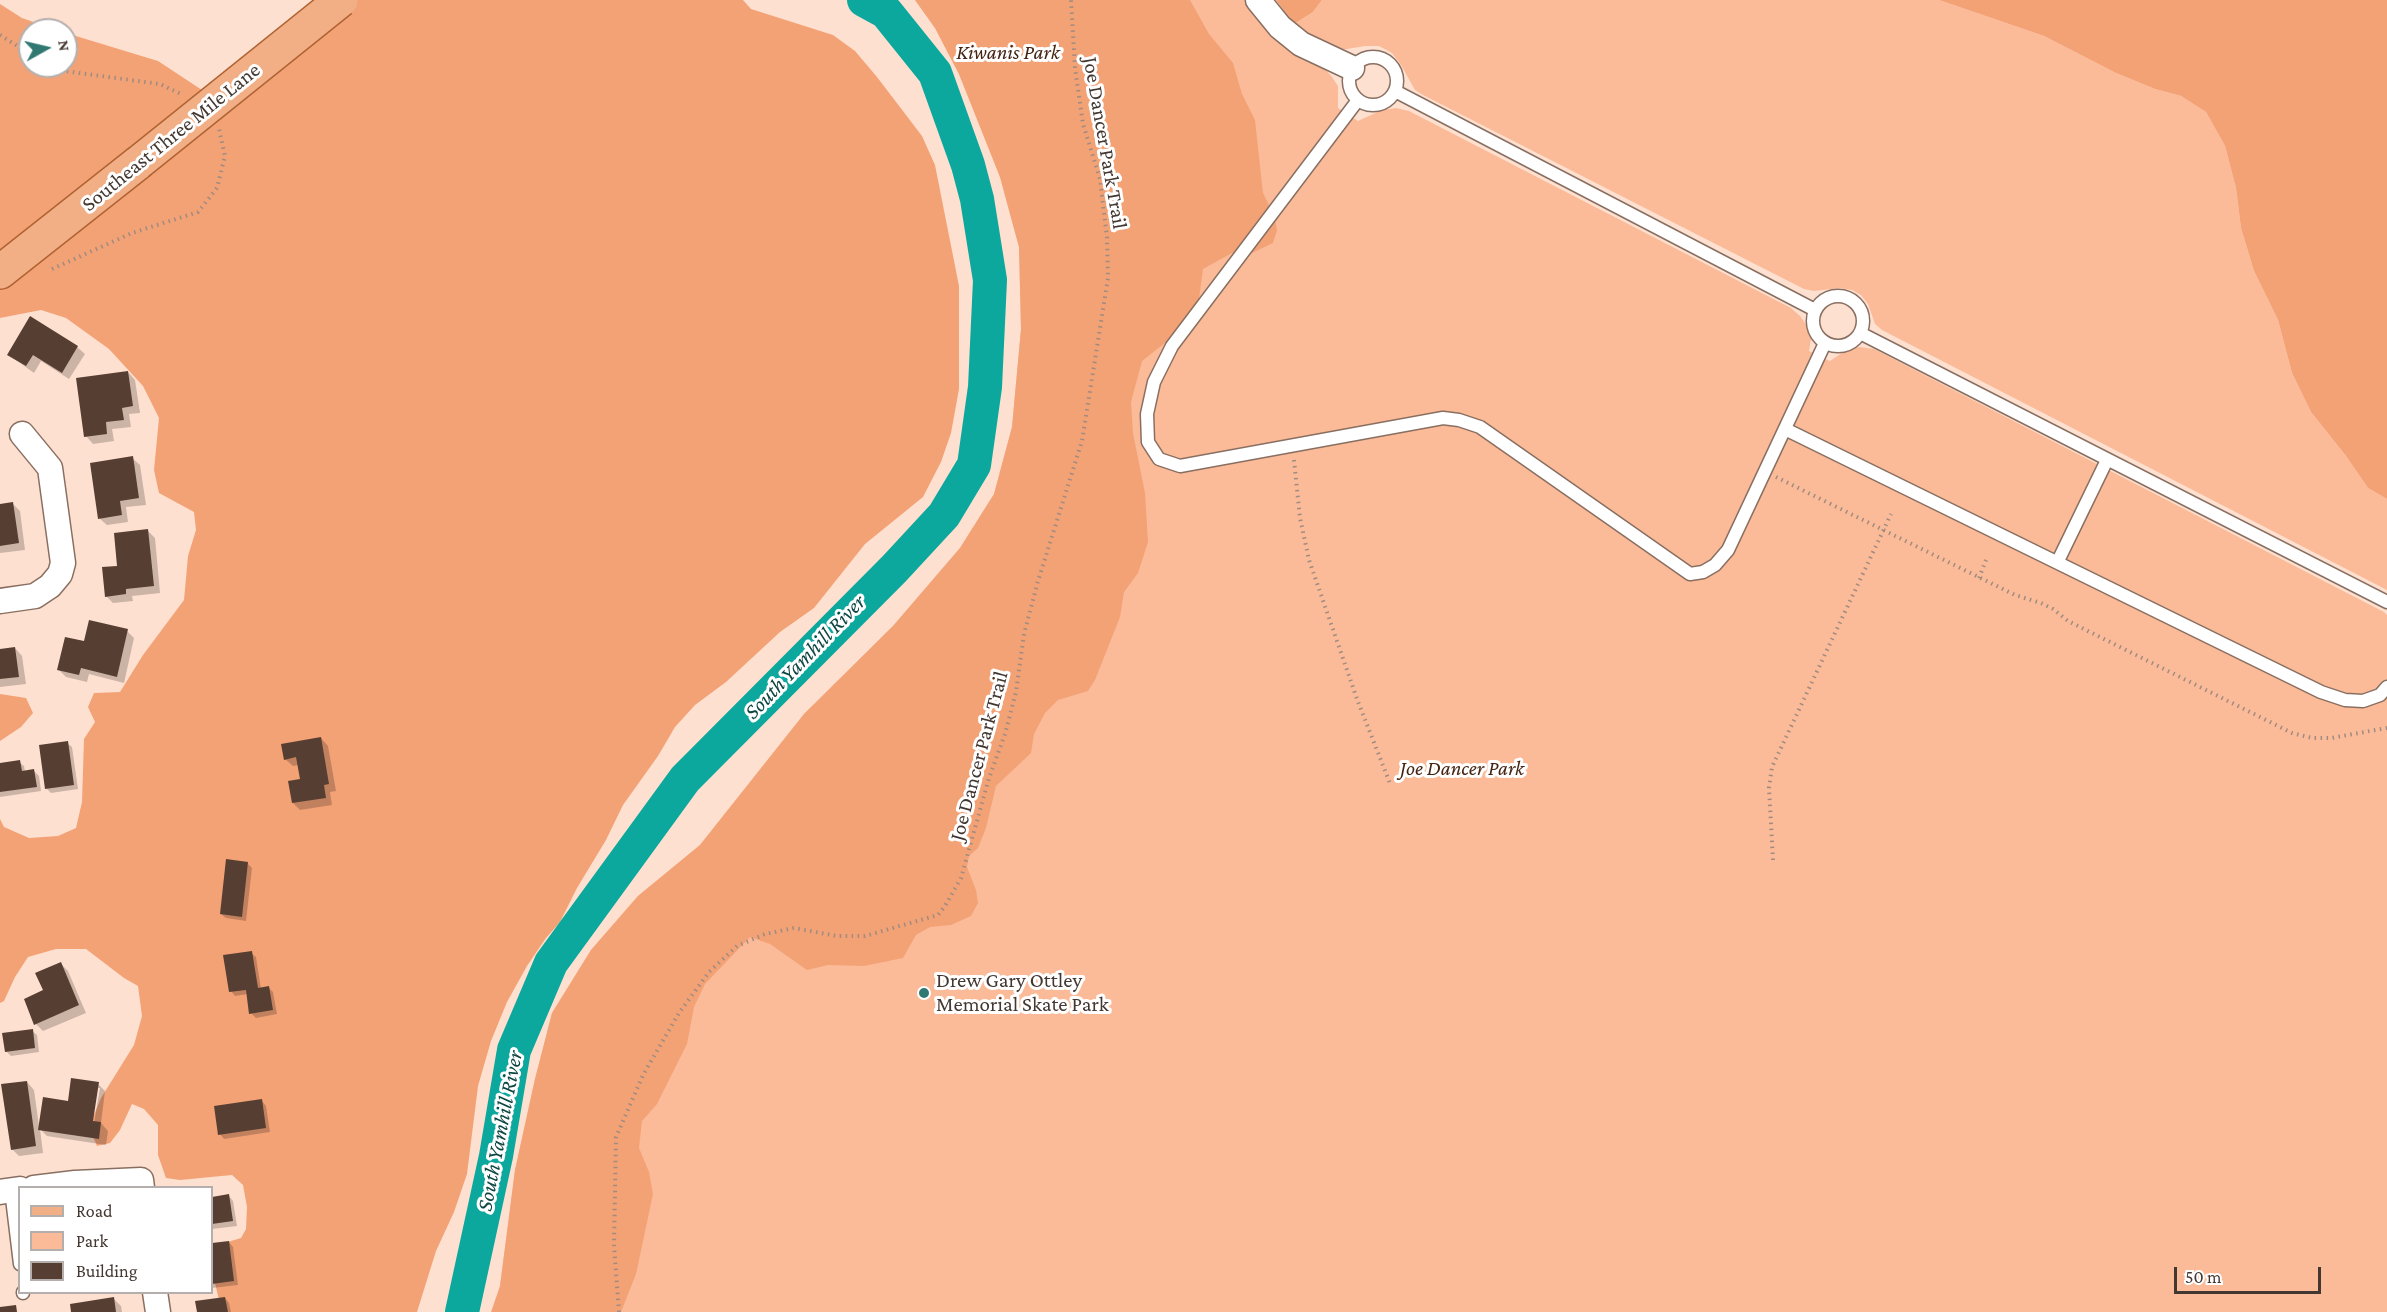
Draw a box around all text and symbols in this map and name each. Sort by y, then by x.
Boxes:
north arrow [18,18,78,78]
text: N [55,39,74,52]
park label: Kiwanis Park [956,40,1060,66]
street label: Joe Dancer Park Trail [1077,55,1133,231]
street label: Southeast Three Mile Lane [77,57,265,217]
water label: South Yamhill River [739,589,871,725]
street label: Joe Dancer Park Trail [944,668,1014,844]
park label: Joe Dancer Park [1400,756,1524,782]
place label: Drew Gary Ottley Memorial Skate Park [936,968,1109,1018]
marker: Drew Gary Ottley Memorial Skate Park [917,986,931,1000]
water label: South Yamhill River [471,1048,529,1214]
legend [18,1186,213,1294]
text: Road [76,1201,113,1221]
text: Park [76,1231,108,1251]
scale bar [2177,1255,2324,1293]
text: Building [76,1261,137,1281]
text: 50 m [2185,1267,2222,1287]

